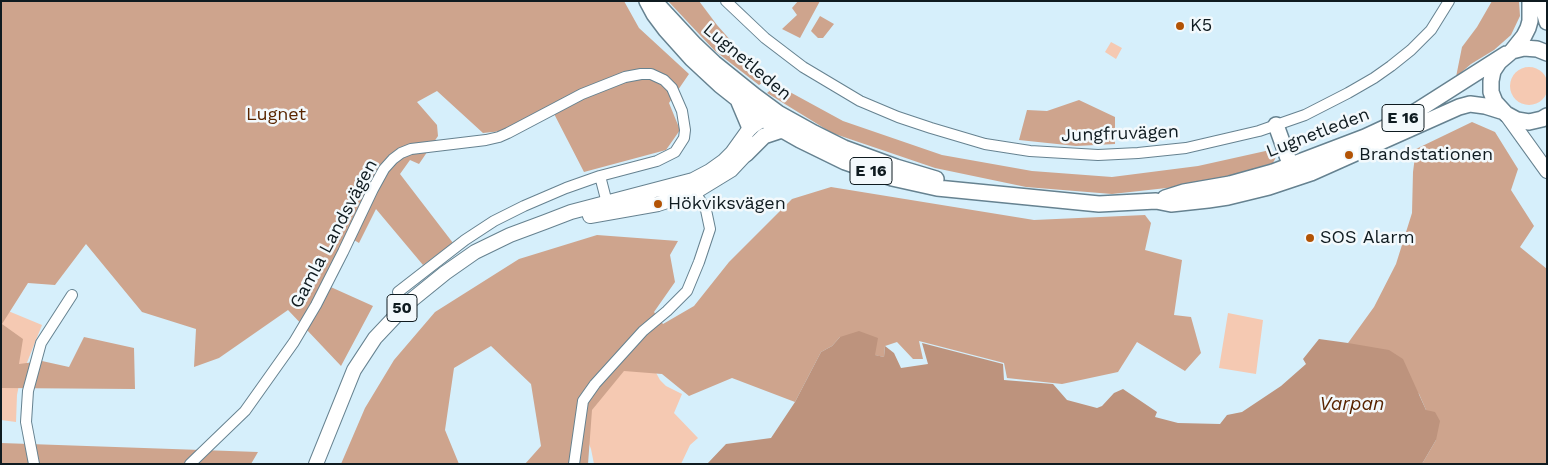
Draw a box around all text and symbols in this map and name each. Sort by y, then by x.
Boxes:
place label: K5 [1190,15,1212,37]
street label: Lugnetleden [698,19,796,105]
marker: K5 [1174,20,1186,32]
street label: Lugnetleden [1263,103,1373,163]
park label: Lugnet [246,104,306,126]
road number: E 16 [1382,105,1424,132]
street label: Jungfruvägen [1061,121,1179,147]
place label: Brandstationen [1359,144,1493,166]
marker: Brandstationen [1343,149,1355,161]
street label: Gamla Landsvägen [286,156,382,312]
road number: E 16 [850,158,892,185]
place label: Hökviksvägen [668,193,786,215]
marker: Hökviksvägen [652,198,664,210]
place label: SOS Alarm [1320,227,1415,249]
marker: SOS Alarm [1304,232,1316,244]
road number: 50 [387,294,417,322]
water label: Varpan [1319,393,1385,415]

